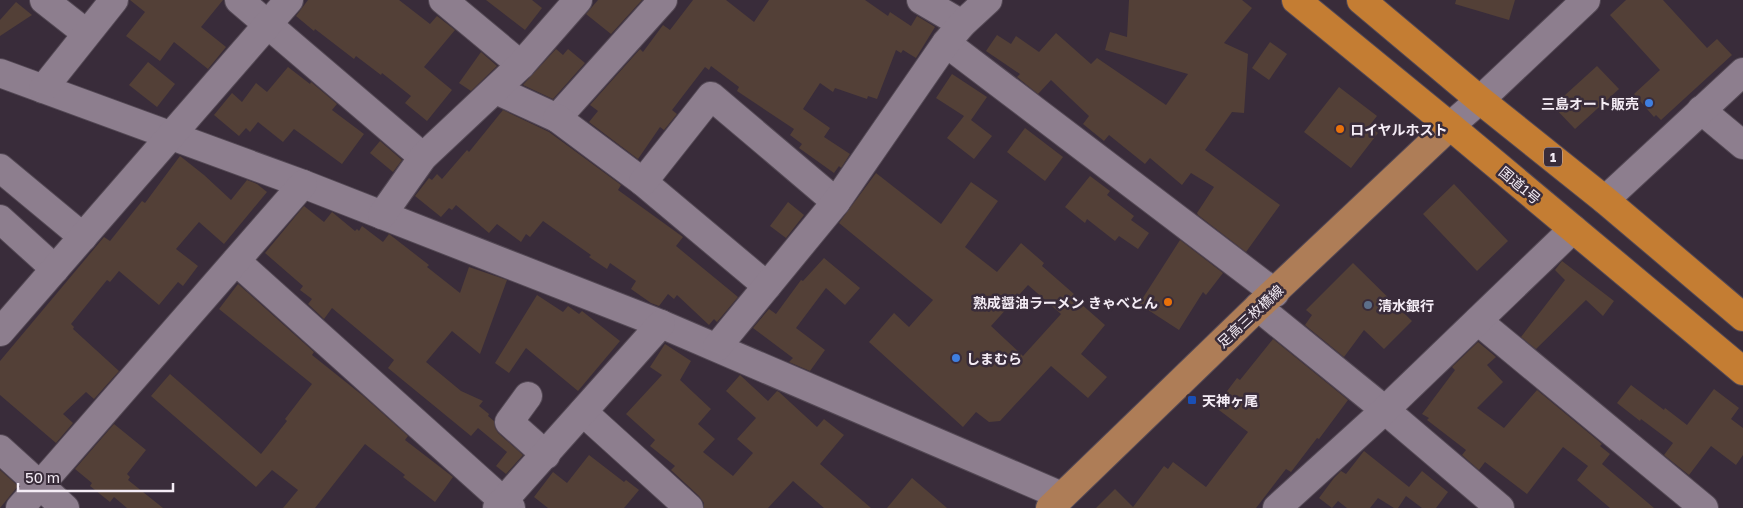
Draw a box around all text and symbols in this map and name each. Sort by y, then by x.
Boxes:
place label: 三島オート販売 [1541,95,1639,112]
marker: 三島オート販売 [1643,97,1655,109]
place label: ロイヤルホスト [1350,121,1448,138]
marker: ロイヤルホスト [1334,123,1346,135]
road number: 1 [1544,148,1562,166]
street label: 国道1号 [1496,163,1544,207]
street label: 足高三枚橋線 [1213,281,1287,351]
place label: 熟成醤油ラーメン きゃべとん [973,294,1158,311]
marker: 熟成醤油ラーメン きゃべとん [1162,296,1174,308]
place label: 清水銀行 [1378,297,1434,314]
marker: 清水銀行 [1362,299,1374,311]
place label: しまむら [966,350,1022,367]
marker: しまむら [950,352,962,364]
place label: 天神ヶ尾 [1202,392,1258,409]
marker: 天神ヶ尾 [1186,394,1198,406]
scale bar [18,460,172,492]
text: 50 m [25,468,60,486]

